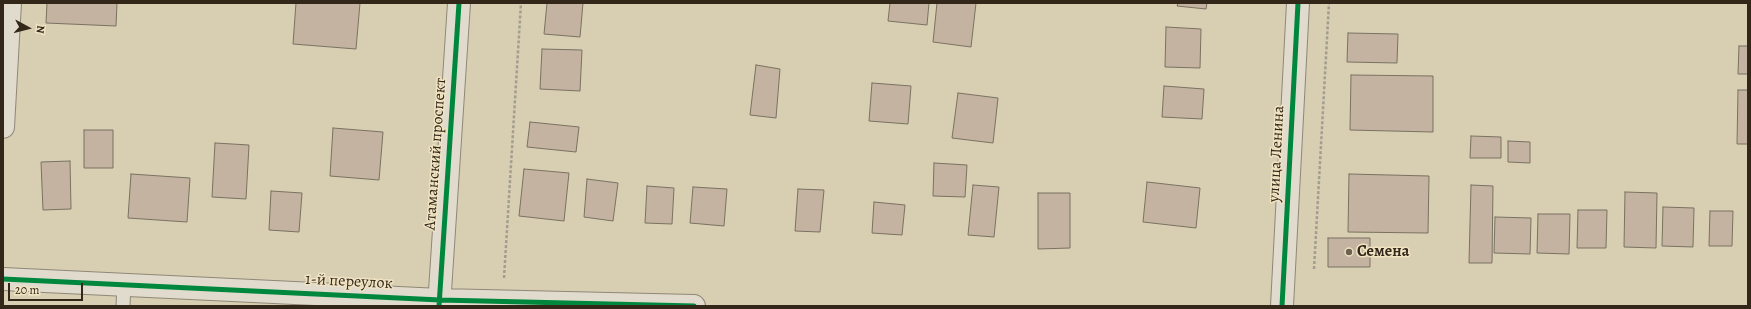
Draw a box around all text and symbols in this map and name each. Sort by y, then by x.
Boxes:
north arrow [8,8,48,48]
text: N [32,25,48,34]
street label: Атаманский проспект [421,77,451,231]
street label: улица Ленина [1265,105,1289,203]
place label: Семена [1357,242,1409,262]
marker: Семена [1344,247,1354,257]
street label: 1-й переулок [305,270,393,294]
scale bar [10,275,85,301]
text: 20 m [15,282,39,298]

